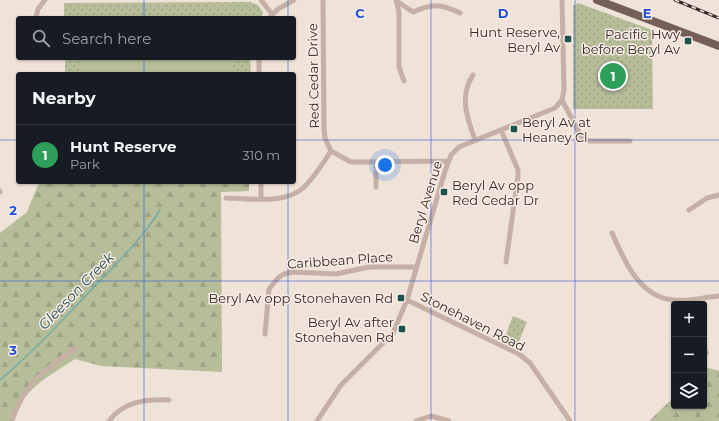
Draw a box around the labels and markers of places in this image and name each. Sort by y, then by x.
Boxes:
place label: Hunt Reserve, Beryl Av [469,24,561,55]
place label: Pacific Hwy before Beryl Av [582,26,681,57]
marker: Hunt Reserve, Beryl Av [563,34,573,44]
marker: Pacific Hwy before Beryl Av [683,36,693,46]
pin: 1 [600,61,626,91]
place label: Beryl Av at Heaney Cl [522,114,591,145]
marker: Beryl Av at Heaney Cl [509,124,519,134]
place label: Beryl Av opp Red Cedar Dr [452,177,539,208]
marker: Beryl Av opp Red Cedar Dr [439,187,449,197]
place label: Beryl Av opp Stonehaven Rd [208,290,393,306]
marker: Beryl Av opp Stonehaven Rd [396,293,406,303]
place label: Beryl Av after Stonehaven Rd [295,314,394,345]
marker: Beryl Av after Stonehaven Rd [397,324,407,334]

